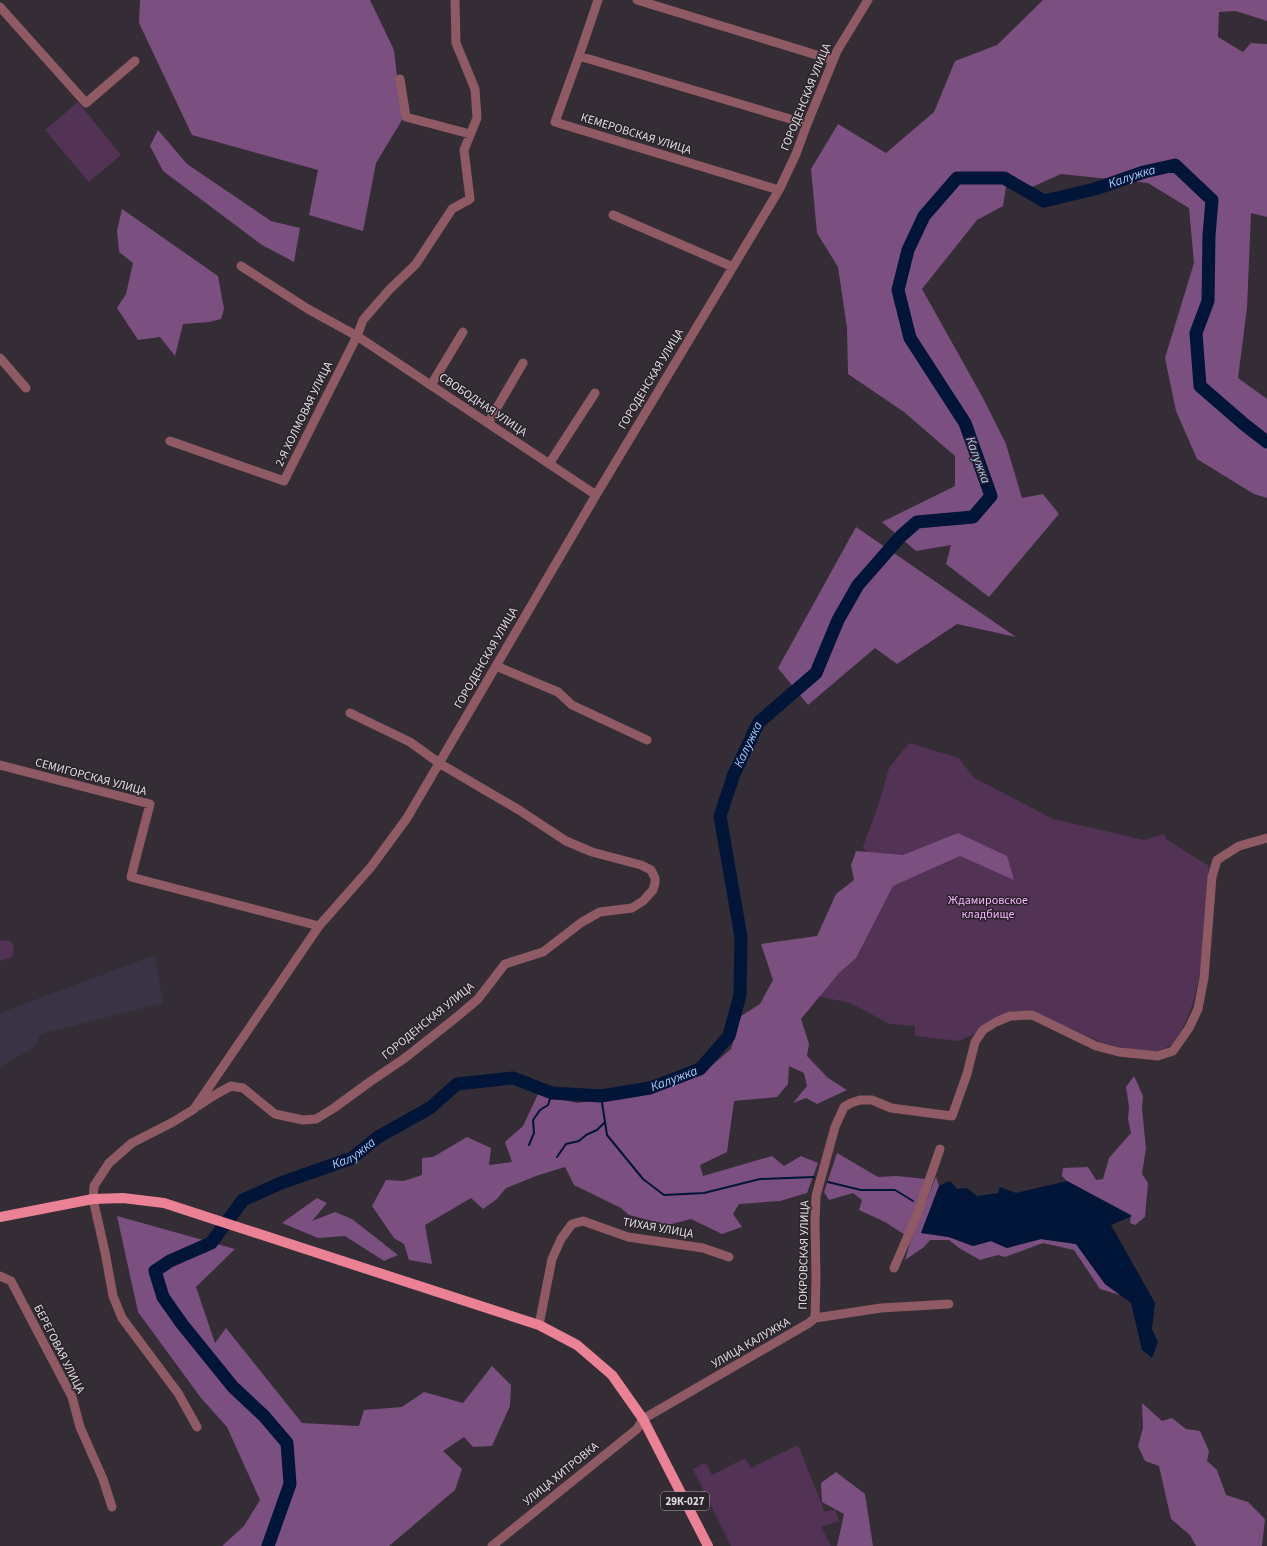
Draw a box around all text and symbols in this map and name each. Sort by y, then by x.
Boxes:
street label: ГОРОДЕНСКАЯ УЛИЦА [777,40,836,153]
street label: КЕМЕРОВСКАЯ УЛИЦА [579,109,694,159]
water label: Калужка [1106,161,1157,193]
street label: ГОРОДЕНСКАЯ УЛИЦА [614,325,688,432]
street label: 2-Я ХОЛМОВАЯ УЛИЦА [271,358,337,469]
street label: СВОБОДНАЯ УЛИЦА [436,369,531,441]
water label: Калужка [961,434,995,486]
street label: ГОРОДЕНСКАЯ УЛИЦА [450,604,522,712]
water label: Калужка [729,719,767,770]
street label: СЕМИГОРСКАЯ УЛИЦА [33,754,149,800]
park label: Ждамировское кладбище [948,892,1028,923]
street label: ГОРОДЕНСКАЯ УЛИЦА [378,978,478,1064]
water label: Калужка [648,1062,700,1096]
water label: Калужка [329,1133,379,1173]
street label: ПОКРОВСКАЯ УЛИЦА [795,1200,813,1310]
street label: ТИХАЯ УЛИЦА [621,1213,695,1243]
street label: БЕРЕГОВАЯ УЛИЦА [29,1301,89,1397]
street label: УЛИЦА КАЛУЖКА [709,1313,794,1372]
street label: УЛИЦА ХИТРОВКА [519,1438,603,1510]
road number: 29К-027 [661,1492,709,1510]

